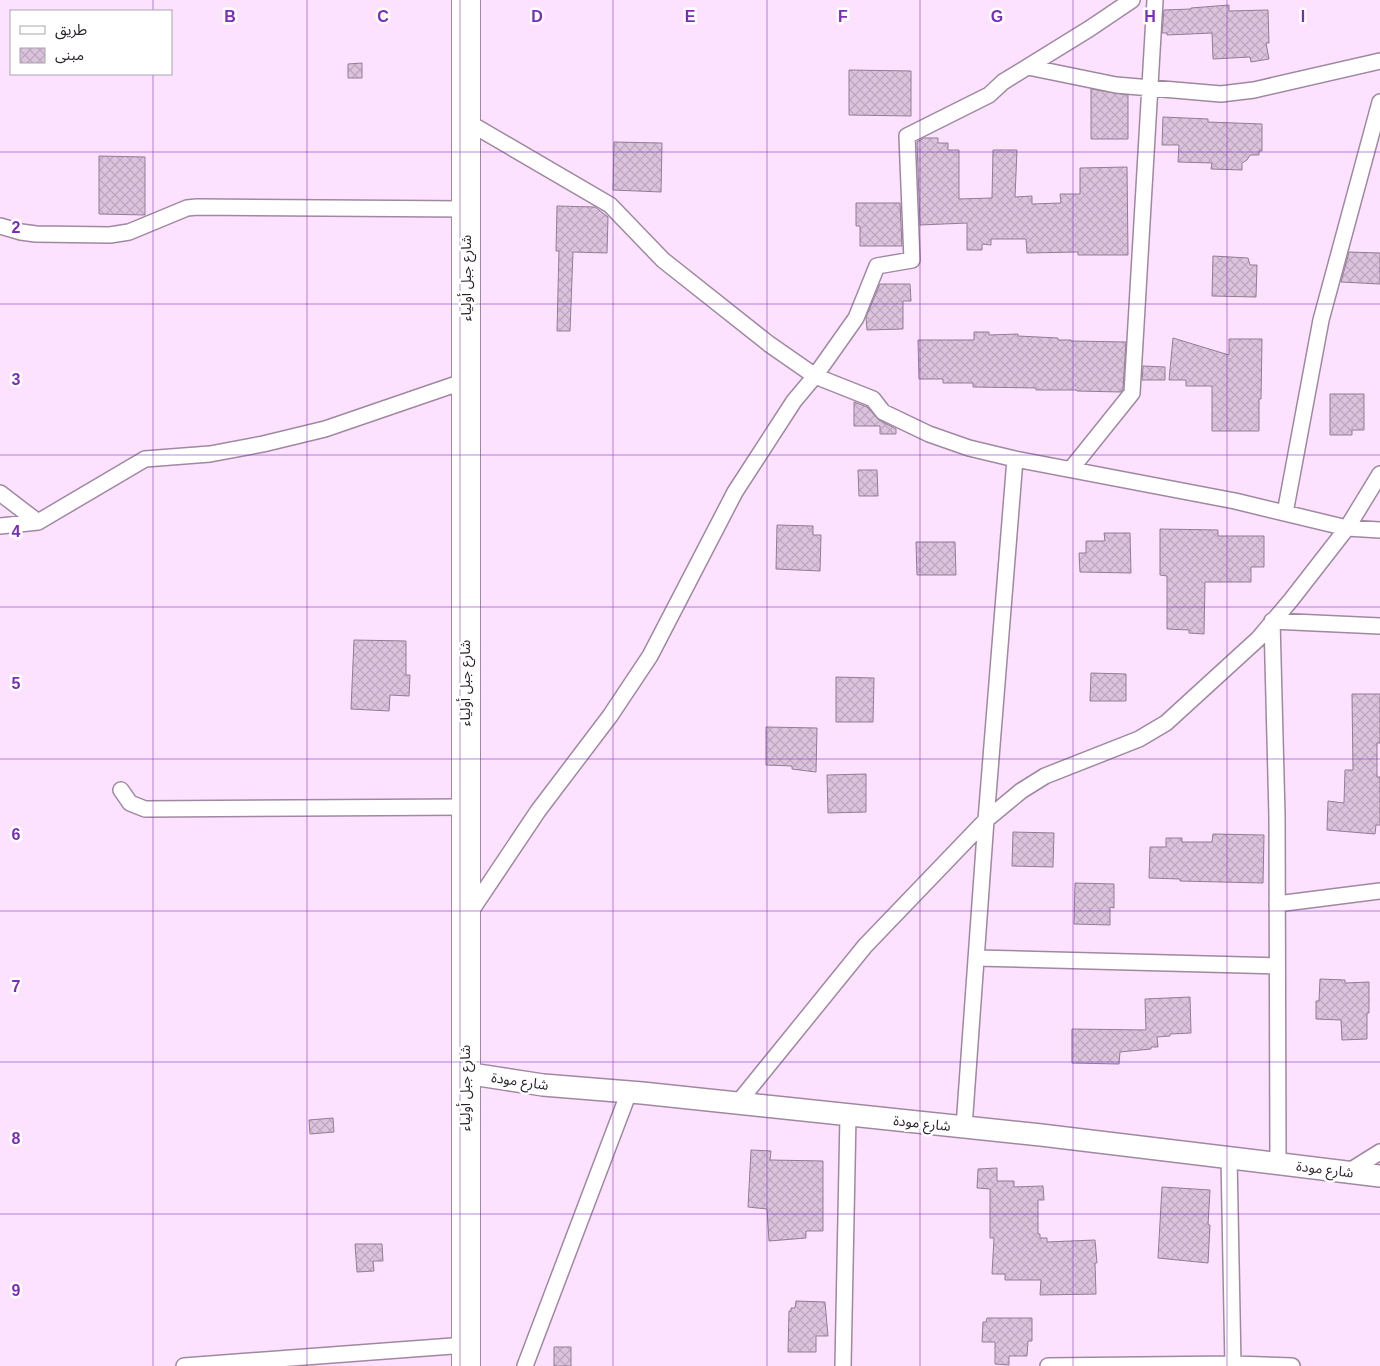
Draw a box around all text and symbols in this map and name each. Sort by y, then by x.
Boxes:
text: B [224,8,236,25]
text: C [377,8,389,25]
text: D [531,8,543,25]
text: E [685,8,696,25]
text: F [838,8,848,25]
text: G [991,8,1003,25]
text: H [1144,8,1156,25]
text: I [1301,8,1305,25]
legend [10,10,172,75]
text: طريق [55,21,87,40]
text: مبنى [55,46,84,64]
text: 2 [12,219,21,236]
street label: شارع جبل أولياء [457,235,477,321]
text: 3 [12,371,21,388]
text: 4 [12,523,21,540]
street label: شارع جبل أولياء [456,640,476,726]
text: 5 [12,675,21,692]
text: 6 [12,826,21,843]
text: 7 [12,978,21,995]
street label: شارع جبل أولياء [456,1045,476,1131]
street label: شارع مودة [490,1069,550,1096]
street label: شارع مودة [892,1112,951,1137]
text: 8 [12,1130,21,1147]
street label: شارع مودة [1295,1158,1355,1183]
text: 9 [12,1282,21,1299]

